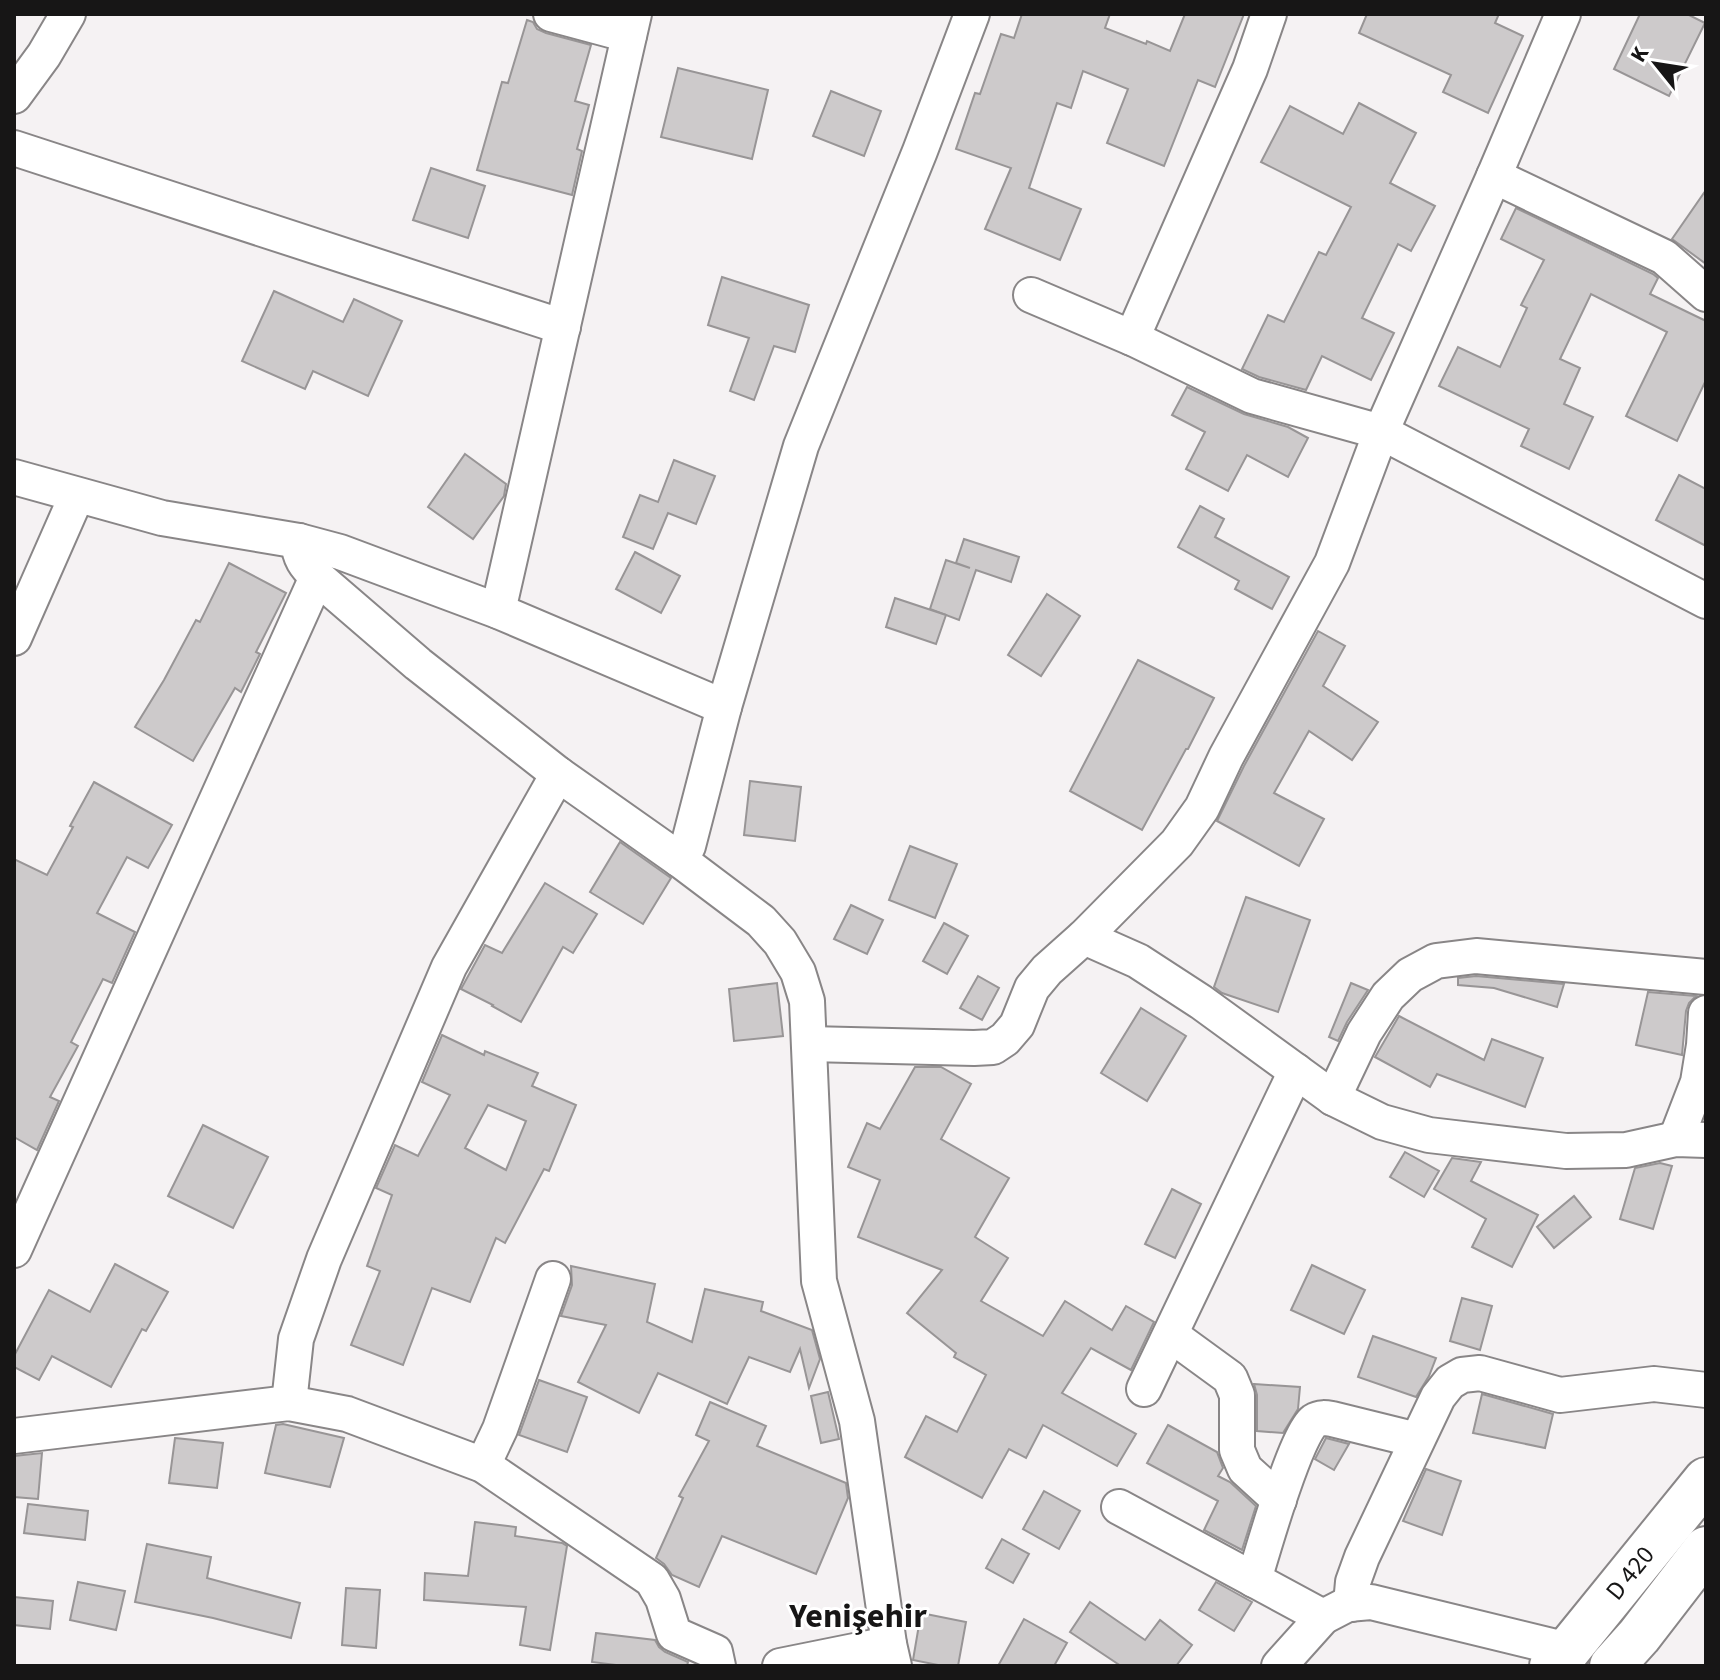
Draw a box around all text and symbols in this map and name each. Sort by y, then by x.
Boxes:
north arrow [1616,24,1696,104]
text: K [1622,40,1657,68]
street label: D 420 [1597,1538,1663,1608]
district label: Yenişehir [788,1592,927,1641]

